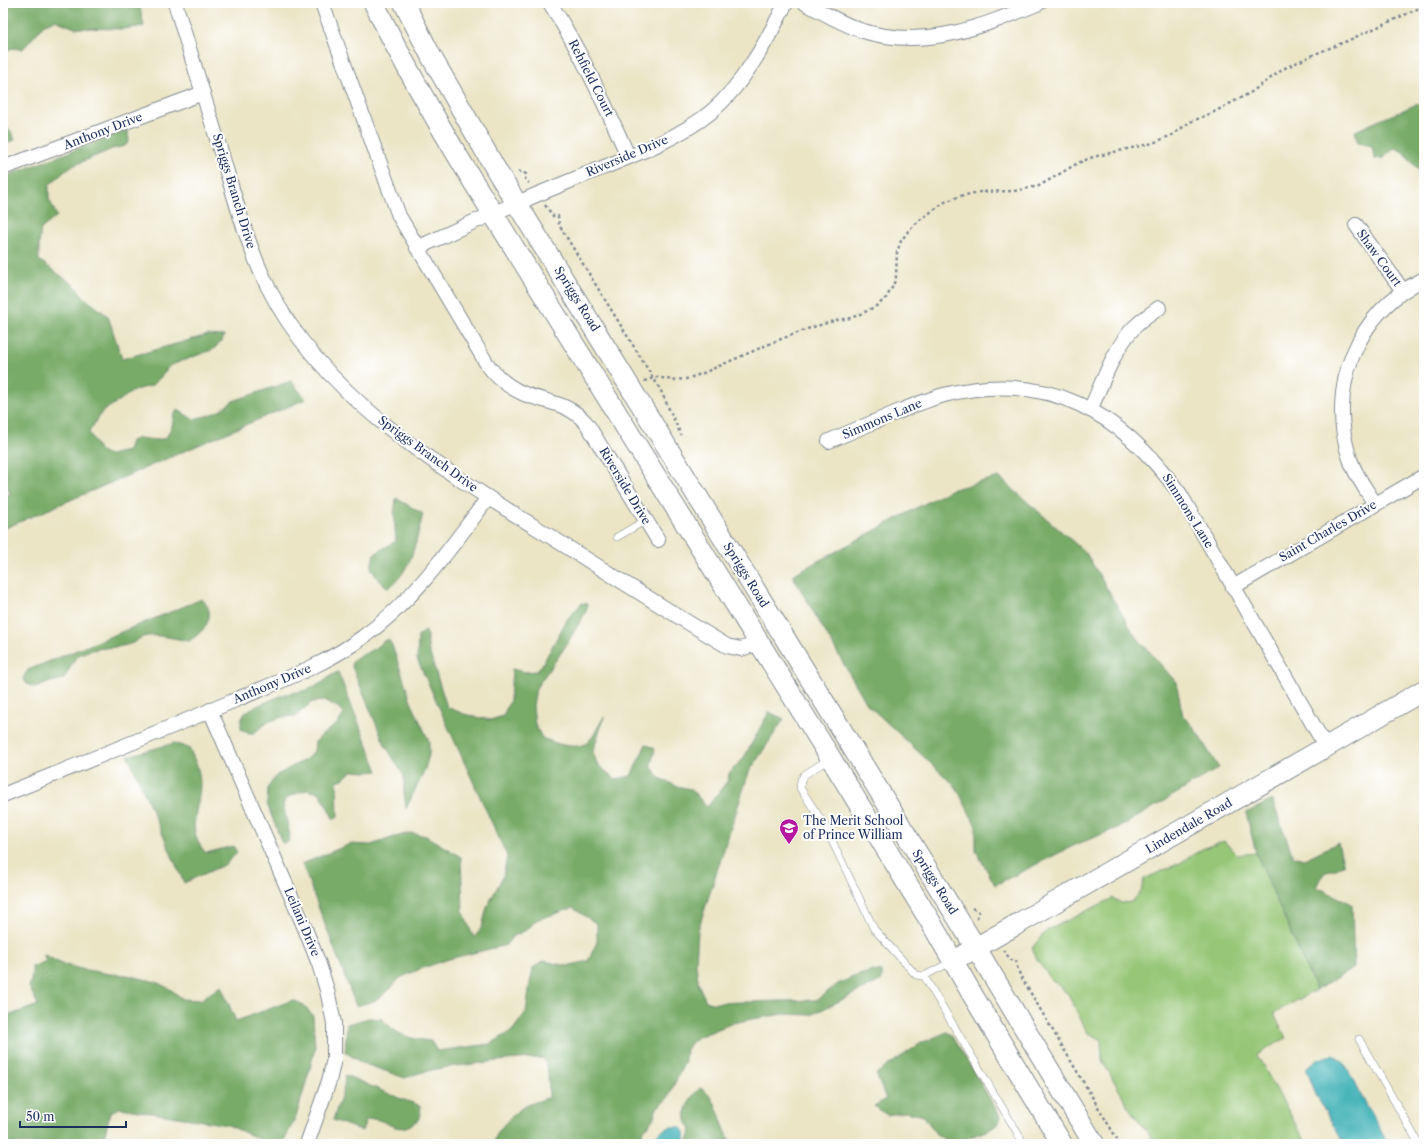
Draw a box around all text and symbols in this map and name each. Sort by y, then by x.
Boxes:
street label: Rehfield Court [566,37,618,120]
street label: Anthony Drive [60,108,145,153]
street label: Spriggs Branch Drive [210,131,259,251]
street label: Riverside Drive [584,131,670,180]
street label: Shaw Court [1354,226,1406,290]
street label: Spriggs Road [551,263,604,335]
street label: Simmons Lane [840,395,924,442]
street label: Spriggs Branch Drive [375,412,481,495]
street label: Riverside Drive [596,444,655,527]
street label: Simmons Lane [1160,471,1217,551]
street label: Saint Charles Drive [1276,496,1379,565]
street label: Spriggs Road [720,539,773,611]
street label: Anthony Drive [230,660,313,707]
street label: Lindendale Road [1143,794,1235,856]
place label: The Merit School of Prince William [803,813,904,842]
school or university icon: The Merit School of Prince William [778,817,800,845]
street label: Spriggs Road [909,846,962,918]
street label: Leilani Drive [281,885,324,959]
scale bar [20,1103,126,1129]
text: 50 m [26,1109,55,1124]

